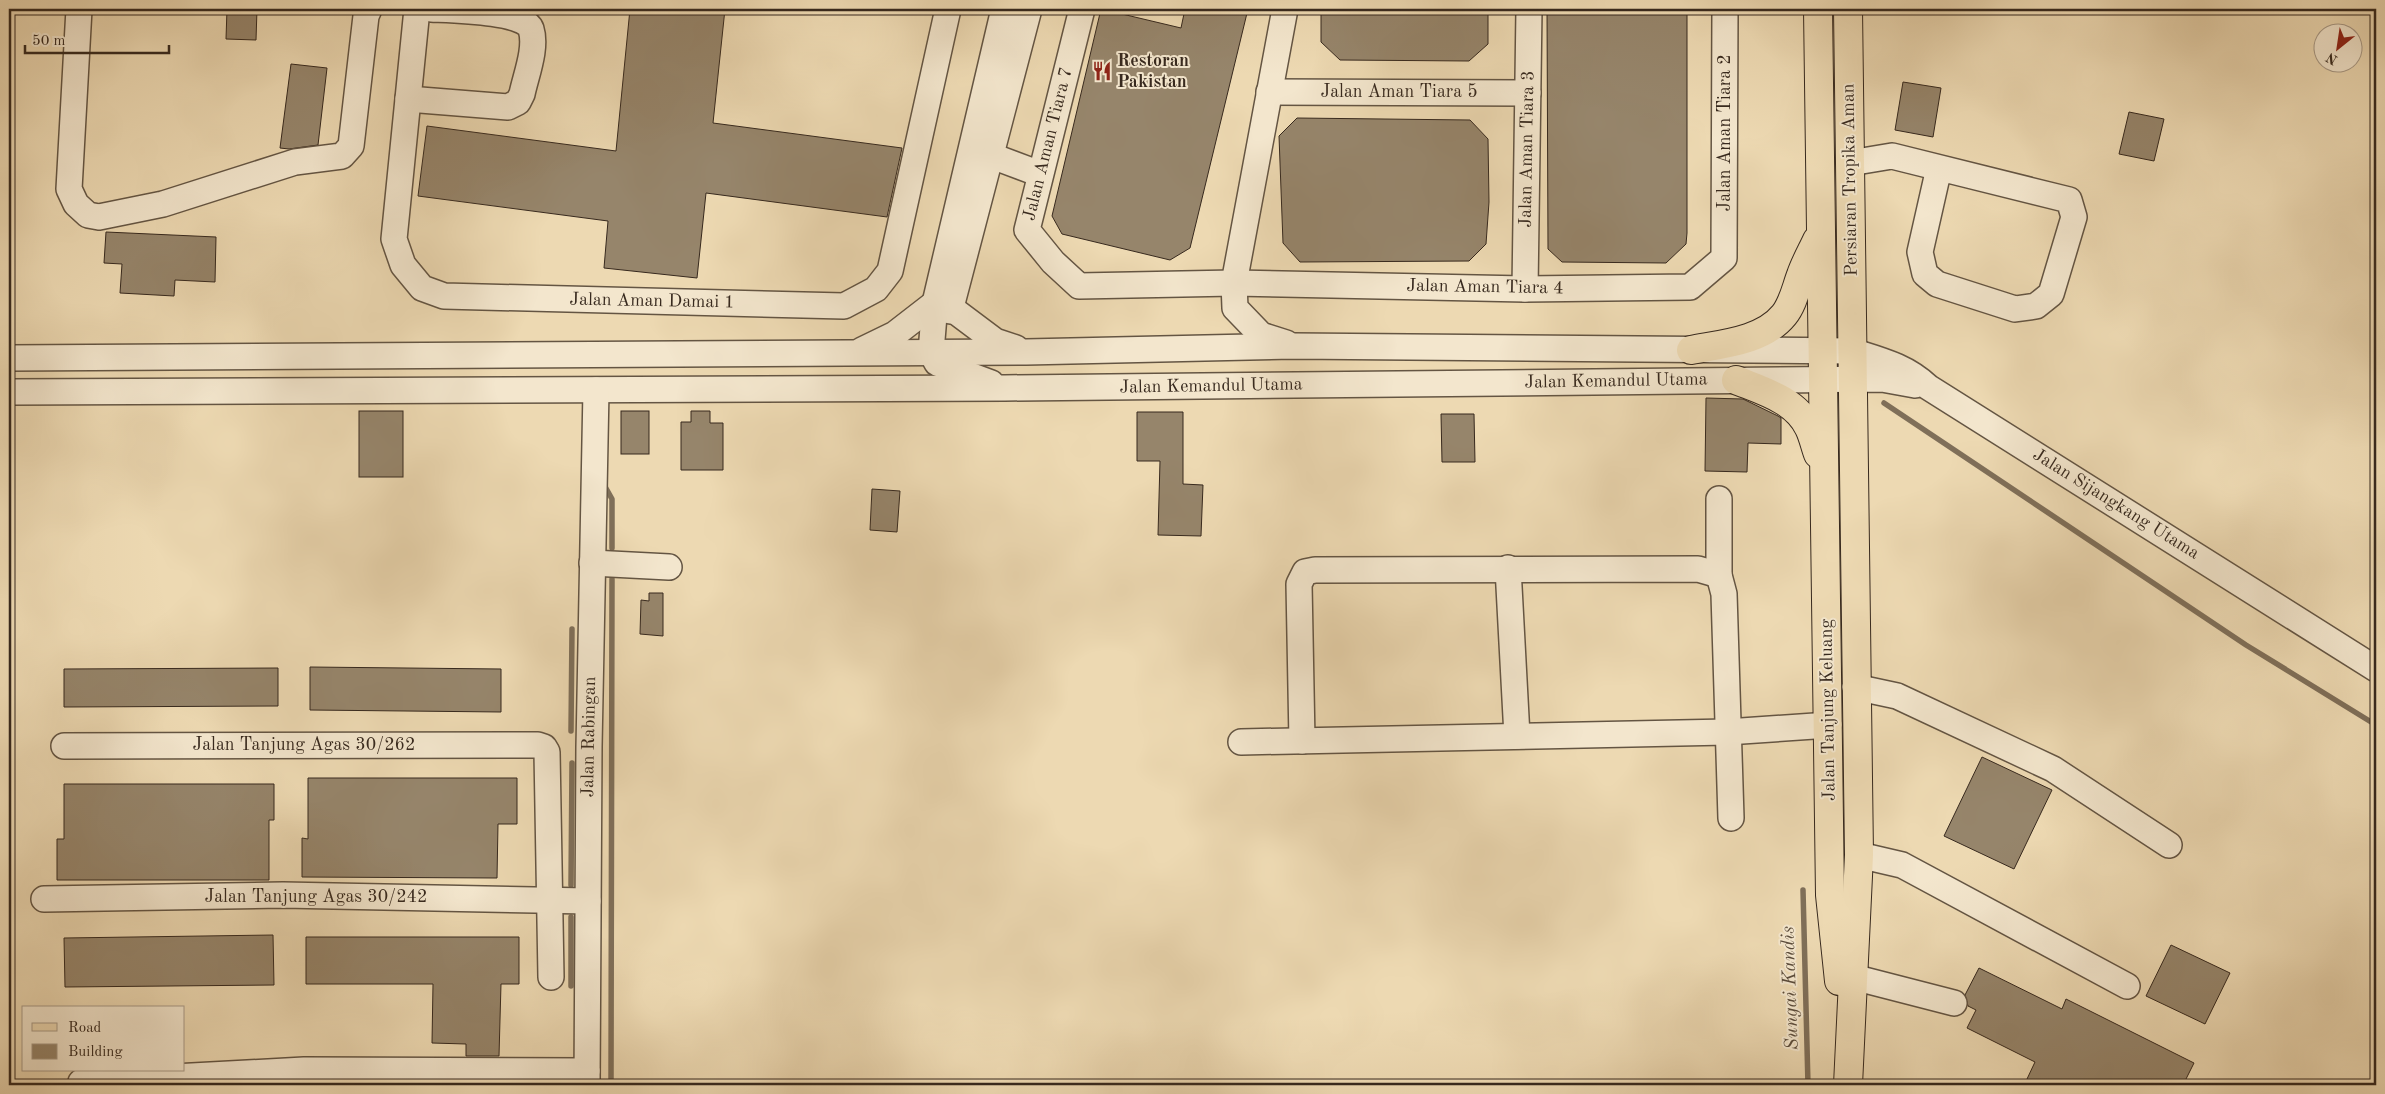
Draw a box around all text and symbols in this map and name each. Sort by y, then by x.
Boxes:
scale bar [25,22,169,54]
north arrow [2312,22,2362,72]
text: 50 m [32,34,66,49]
text: N [2324,50,2340,67]
place label: Restoran Pakistan [1117,52,1189,91]
street label: Jalan Aman Tiara 2 [1716,54,1734,212]
restaurant icon: Restoran Pakistan [1091,60,1113,82]
street label: Jalan Aman Tiara 7 [1020,66,1076,222]
street label: Jalan Aman Tiara 3 [1517,70,1537,228]
street label: Jalan Aman Tiara 5 [1320,83,1478,101]
street label: Persiaran Tropika Aman [1839,83,1861,277]
street label: Jalan Aman Tiara 4 [1406,277,1564,297]
street label: Jalan Aman Damai 1 [569,291,735,311]
street label: Jalan Kemandul Utama [1524,370,1708,392]
street label: Jalan Kemandul Utama [1119,375,1303,397]
street label: Jalan Sijangkang Utama [2030,445,2202,563]
street label: Jalan Tanjung Keluang [1817,618,1839,801]
street label: Jalan Rabingan [579,676,599,798]
street label: Jalan Tanjung Agas 30/262 [192,736,416,754]
street label: Jalan Tanjung Agas 30/242 [204,888,428,906]
water label: Sungai Kandis [1779,926,1803,1050]
legend [22,1006,185,1072]
text: Road [68,1021,102,1036]
text: Building [68,1045,123,1060]

